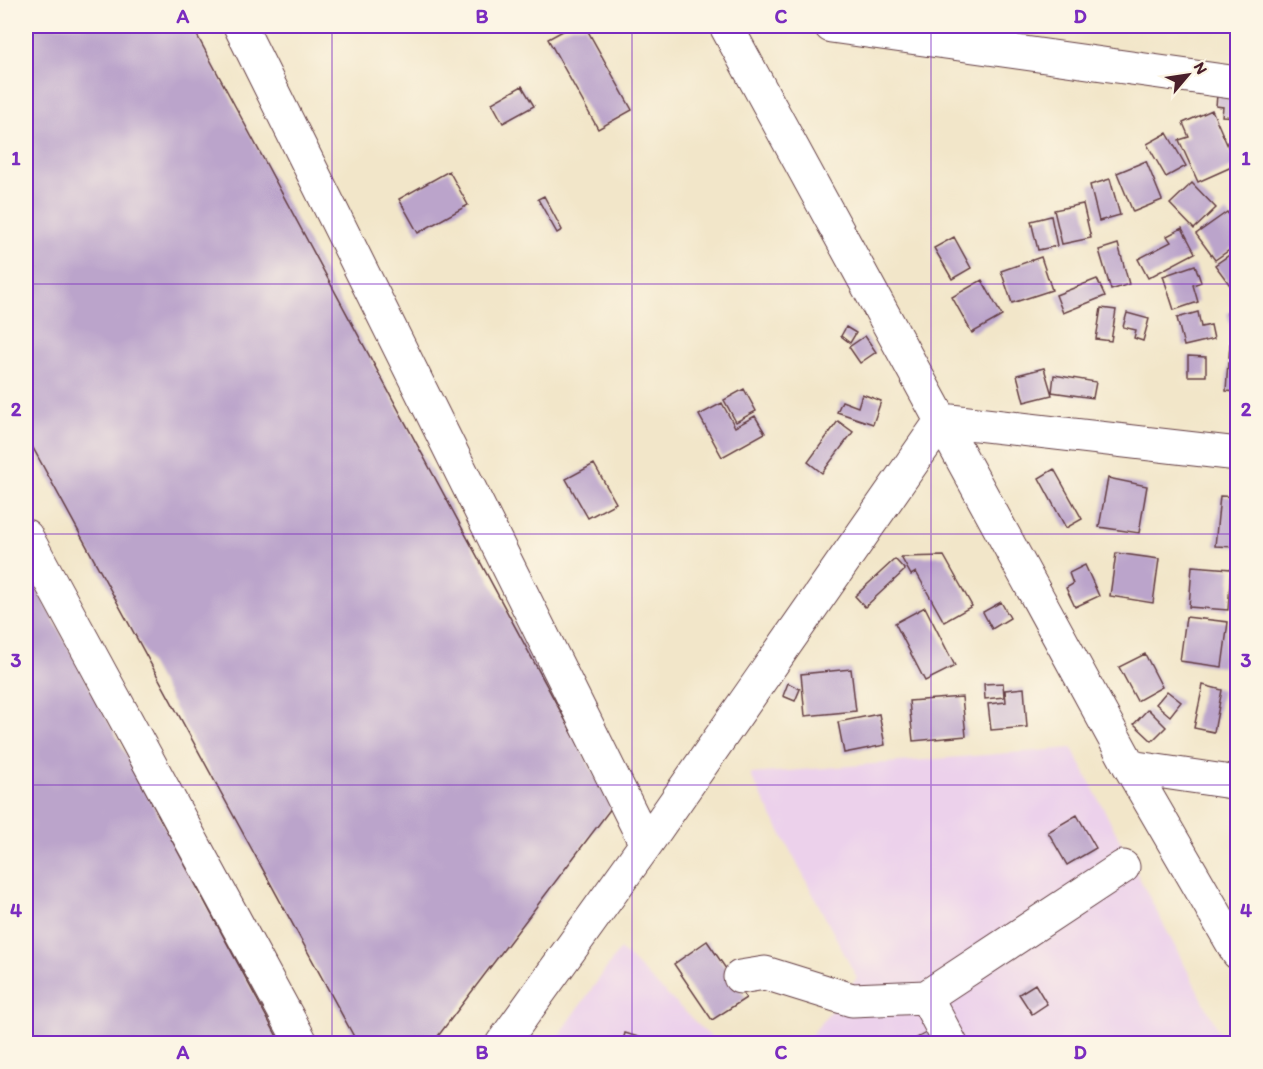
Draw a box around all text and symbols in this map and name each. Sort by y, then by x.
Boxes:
text: A [176,4,190,28]
text: B [476,4,489,28]
text: C [775,4,788,28]
text: D [1073,4,1087,28]
north arrow [1158,45,1218,105]
text: N [1190,59,1212,77]
text: 1 [11,146,21,170]
text: 1 [1241,146,1251,170]
text: 2 [11,397,22,421]
text: 2 [1241,397,1252,421]
text: 3 [11,648,22,672]
text: 3 [1241,648,1252,672]
text: 4 [10,898,22,922]
text: 4 [1240,898,1252,922]
text: A [176,1040,190,1064]
text: B [476,1040,489,1064]
text: C [775,1040,788,1064]
text: D [1073,1040,1087,1064]

